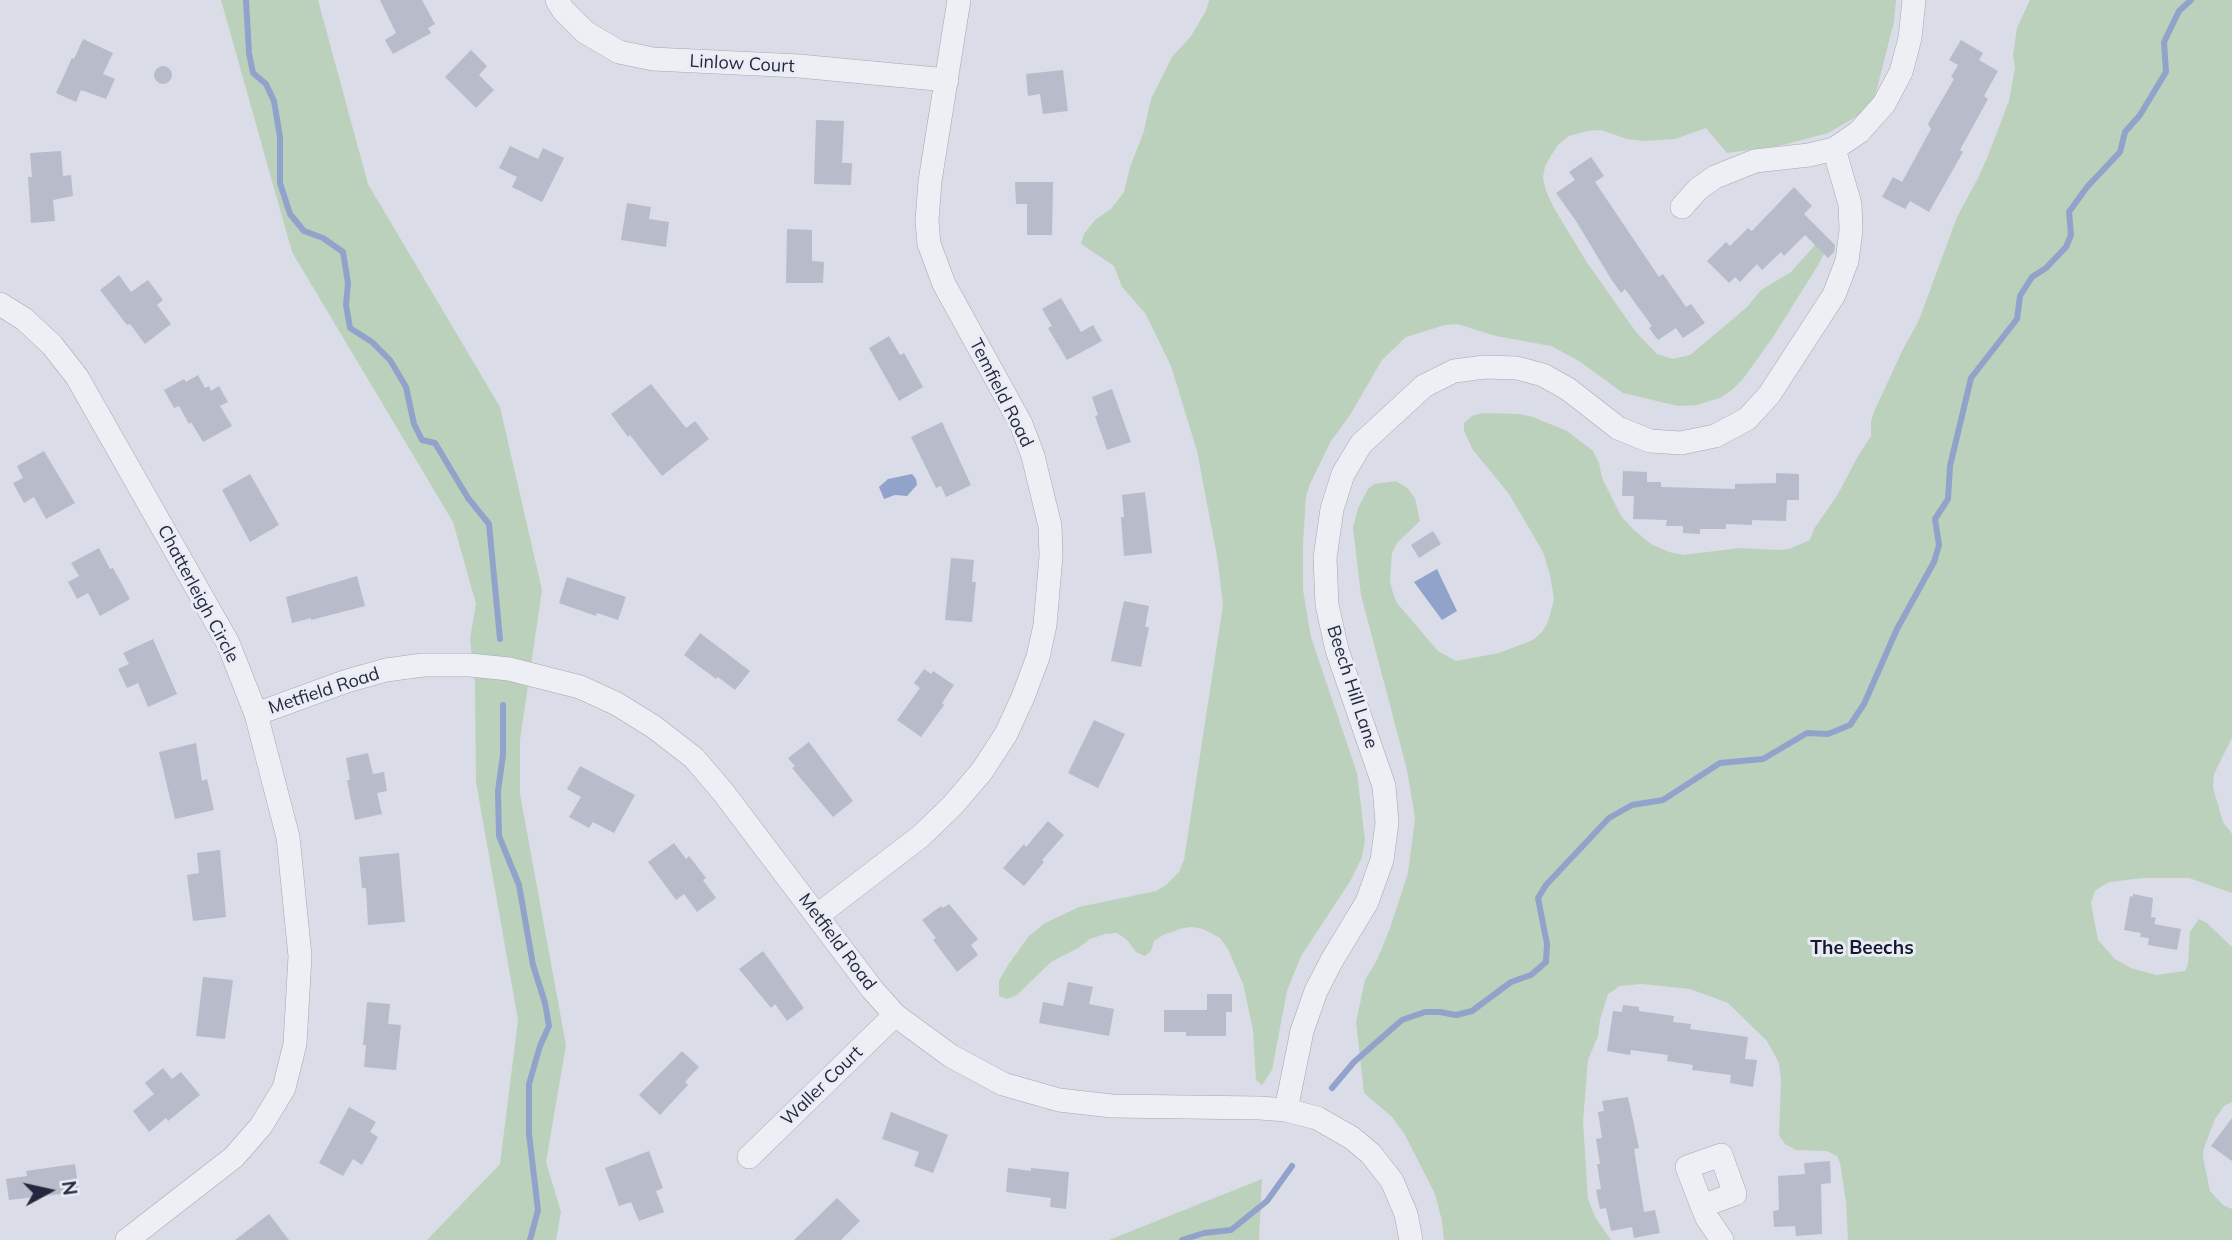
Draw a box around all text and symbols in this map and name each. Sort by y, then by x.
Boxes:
street label: Linlow Court [689,50,795,78]
street label: Temfield Road [964,335,1038,451]
street label: Chatterleigh Circle [153,522,243,666]
street label: Beech Hill Lane [1322,623,1382,751]
street label: Metfield Road [266,663,382,719]
street label: Metfield Road [794,889,880,995]
district label: The Beechs [1810,937,1914,959]
street label: Waller Court [777,1042,867,1130]
north arrow [14,1156,84,1226]
text: N [57,1179,83,1197]

